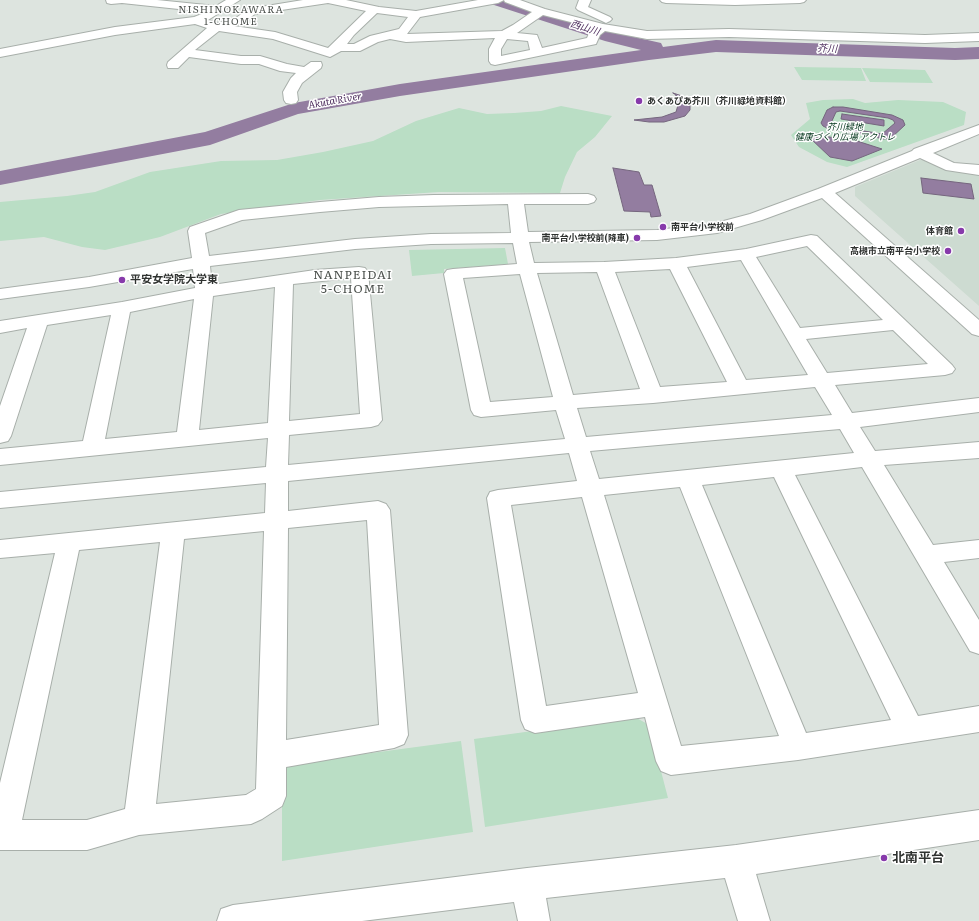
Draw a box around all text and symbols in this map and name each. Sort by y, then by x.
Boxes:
district label: NISHINOKAWARA 1-CHOME [178,4,284,28]
water label: 西山川 [569,18,601,38]
water label: 芥川 [817,43,837,55]
water label: Akuta River [307,90,363,112]
marker: あくあぴあ芥川（芥川緑地資料館） [634,96,644,106]
place label: あくあぴあ芥川（芥川緑地資料館） [647,96,791,106]
park label: 芥川緑地 健康づくり広場 アクトレ [795,122,895,143]
marker: 南平台小学校前 [658,222,668,232]
place label: 南平台小学校前 [671,222,734,232]
place label: 体育館 [926,226,953,236]
marker: 体育館 [956,226,966,236]
place label: 南平台小学校前(降車) [542,233,629,243]
marker: 南平台小学校前(降車) [632,233,642,243]
place label: 高槻市立南平台小学校 [850,246,940,256]
marker: 高槻市立南平台小学校 [943,246,953,256]
district label: NANPEIDAI 5-CHOME [313,268,393,296]
place label: 平安女学院大学東 [130,273,218,287]
marker: 平安女学院大学東 [117,275,127,285]
place label: 北南平台 [892,850,944,866]
marker: 北南平台 [879,853,889,863]

